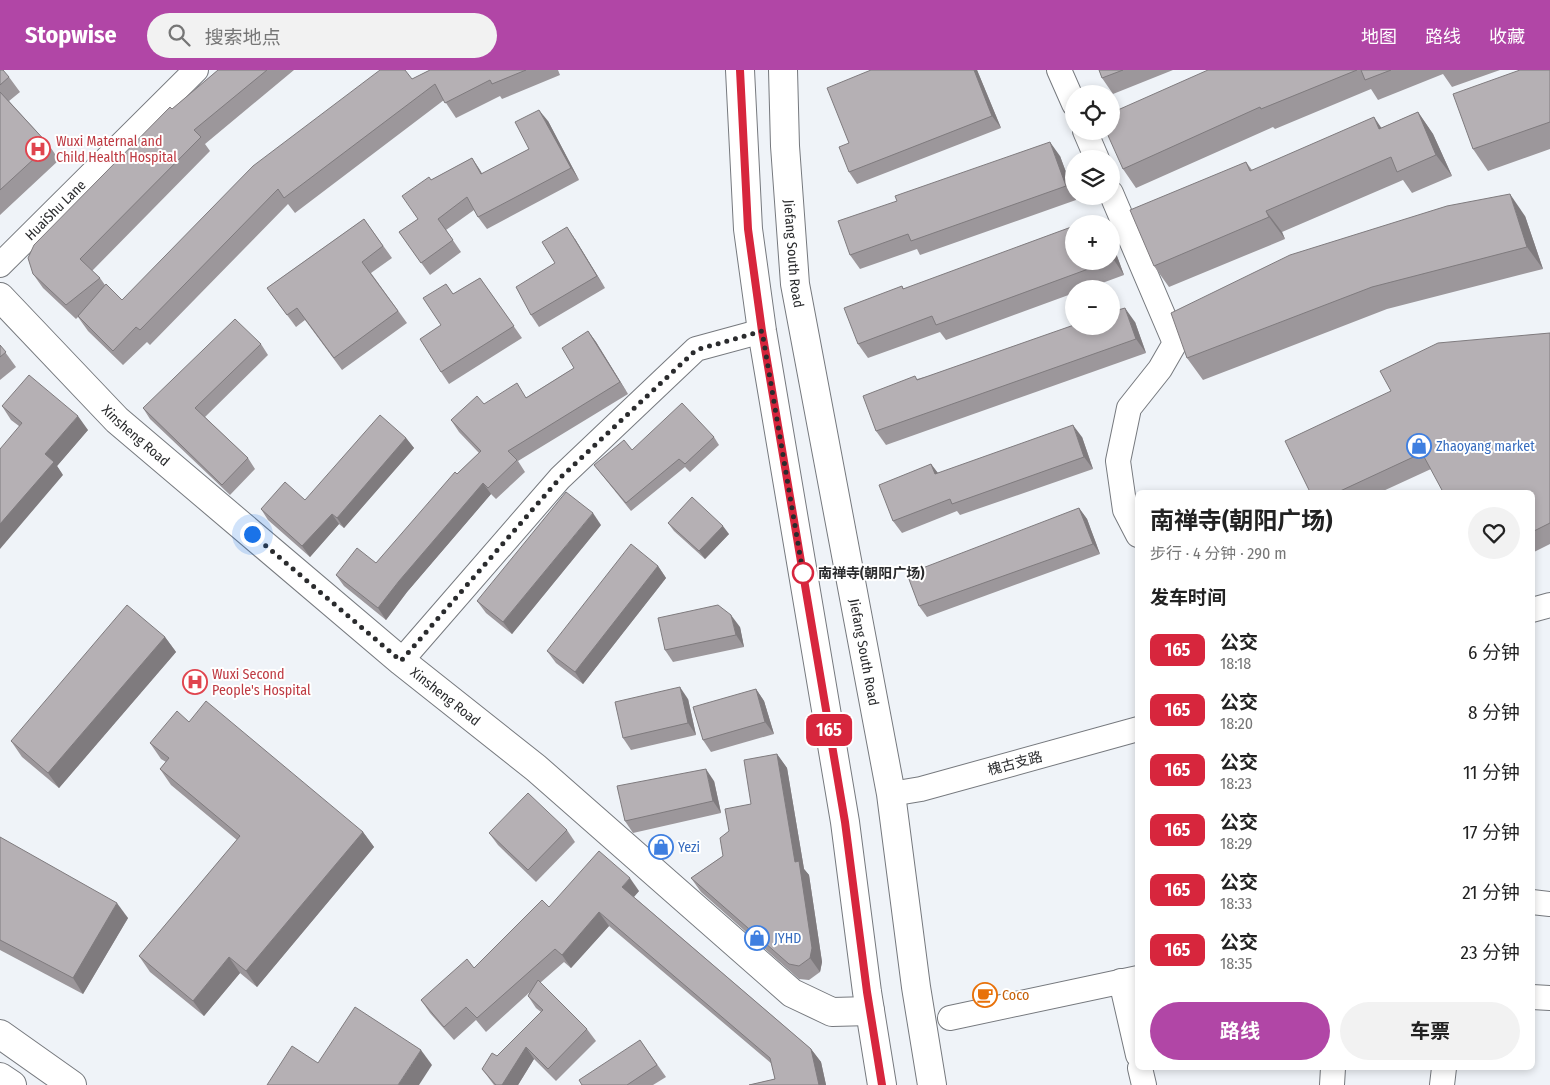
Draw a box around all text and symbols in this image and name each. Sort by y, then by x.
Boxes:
search box [147,13,497,58]
text: Stopwise [25,21,117,49]
icon: search [165,21,193,49]
text: 搜索地点 [205,26,281,49]
text: 地图 [1361,26,1397,48]
text: 路线 [1425,26,1461,48]
text: 收藏 [1489,26,1525,48]
map controls [1065,85,1120,335]
button: locate [1065,85,1120,140]
place label: Wuxi Maternal and Child Health Hospital [56,133,177,166]
hospital icon: Wuxi Maternal and Child Health Hospital [25,136,51,162]
button: layers [1065,150,1120,205]
street label: HuaiShu Lane [22,177,90,244]
street label: Jiefang South Road [780,199,807,309]
button: + [1065,215,1120,270]
button: − [1065,280,1120,335]
street label: Xinsheng Road [98,401,173,470]
shop icon: Zhaoyang market [1406,433,1432,459]
place label: Zhaoyang market [1436,438,1535,455]
text: 南禅寺(朝阳广场) [1150,507,1332,535]
button: heart [1468,507,1520,559]
your location [240,522,265,547]
text: 步行 · 4 分钟 · 290 m [1150,544,1286,563]
marker: 南禅寺(朝阳广场) [792,562,814,584]
place label: 南禅寺(朝阳广场) [818,565,924,582]
text: 发车时间 [1150,586,1226,609]
street label: Jiefang South Road [845,597,882,707]
text: 公交 [1220,631,1258,654]
text: 165 [1165,639,1190,661]
text: 6 分钟 [1468,641,1520,664]
text: 18:18 [1220,654,1251,673]
street label: Xinsheng Road [407,664,484,730]
place label: Wuxi Second People's Hospital [212,666,311,699]
hospital icon: Wuxi Second People's Hospital [182,669,208,695]
text: 公交 [1220,691,1258,714]
text: 165 [1165,699,1190,721]
text: 8 分钟 [1468,701,1520,724]
line badge: 165 [800,714,858,746]
text: 18:20 [1220,714,1253,733]
text: 165 [816,719,842,741]
street label: 槐古支路 [986,748,1044,779]
text: 公交 [1220,751,1258,774]
text: 165 [1165,759,1190,781]
text: 11 分钟 [1463,761,1520,784]
text: 18:23 [1220,774,1252,793]
text: 公交 [1220,811,1258,834]
text: 165 [1165,819,1190,841]
text: 17 分钟 [1462,821,1520,844]
shop icon: Yezi [648,834,674,860]
text: 18:29 [1220,834,1252,853]
place label: Yezi [678,839,700,856]
text: 公交 [1220,871,1258,894]
text: 165 [1165,879,1190,901]
text: 21 分钟 [1462,881,1520,904]
text: 18:33 [1220,894,1252,913]
shop icon: JYHD [744,925,770,951]
place label: JYHD [774,930,801,947]
text: 公交 [1220,931,1258,954]
text: 165 [1165,939,1190,961]
text: 23 分钟 [1461,941,1520,964]
text: 18:35 [1220,954,1252,973]
cafe icon: Coco [972,982,998,1008]
place label: Coco [1002,987,1029,1004]
button: 路线 [1150,1002,1330,1060]
button: 车票 [1340,1002,1520,1060]

